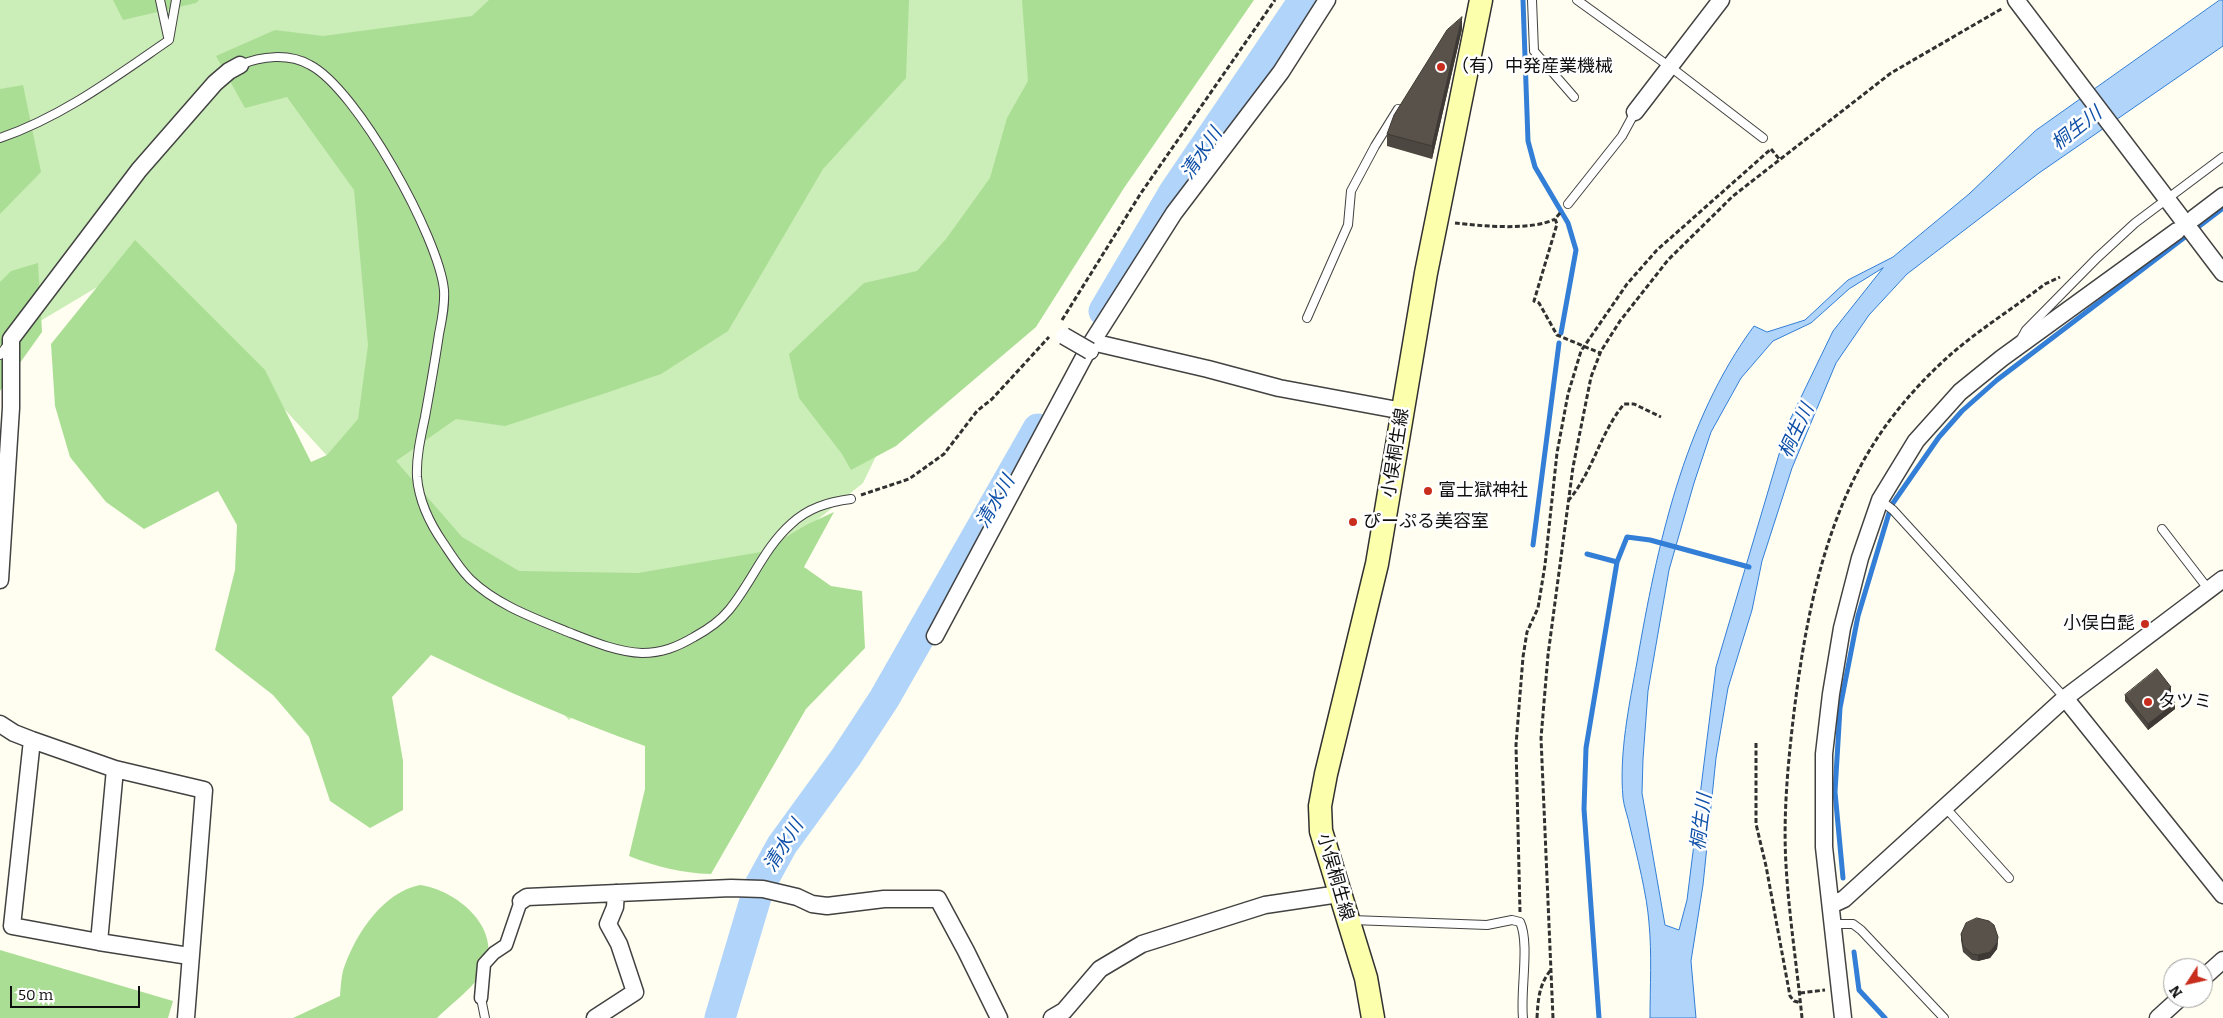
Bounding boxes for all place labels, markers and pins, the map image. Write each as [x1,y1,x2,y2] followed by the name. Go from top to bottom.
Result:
[1451,56,1613,78] place label: （有）中発産業機械
[1435,61,1447,73] marker: （有）中発産業機械
[1438,480,1528,502] place label: 富士獄神社
[1422,485,1434,497] marker: 富士獄神社
[1363,511,1489,533] place label: ぴーぷる美容室
[1347,516,1359,528] marker: ぴーぷる美容室
[2063,613,2135,635] place label: 小俣白髭
[2139,618,2151,630] marker: 小俣白髭
[2158,691,2212,713] place label: タツミ
[2142,696,2154,708] marker: タツミ

